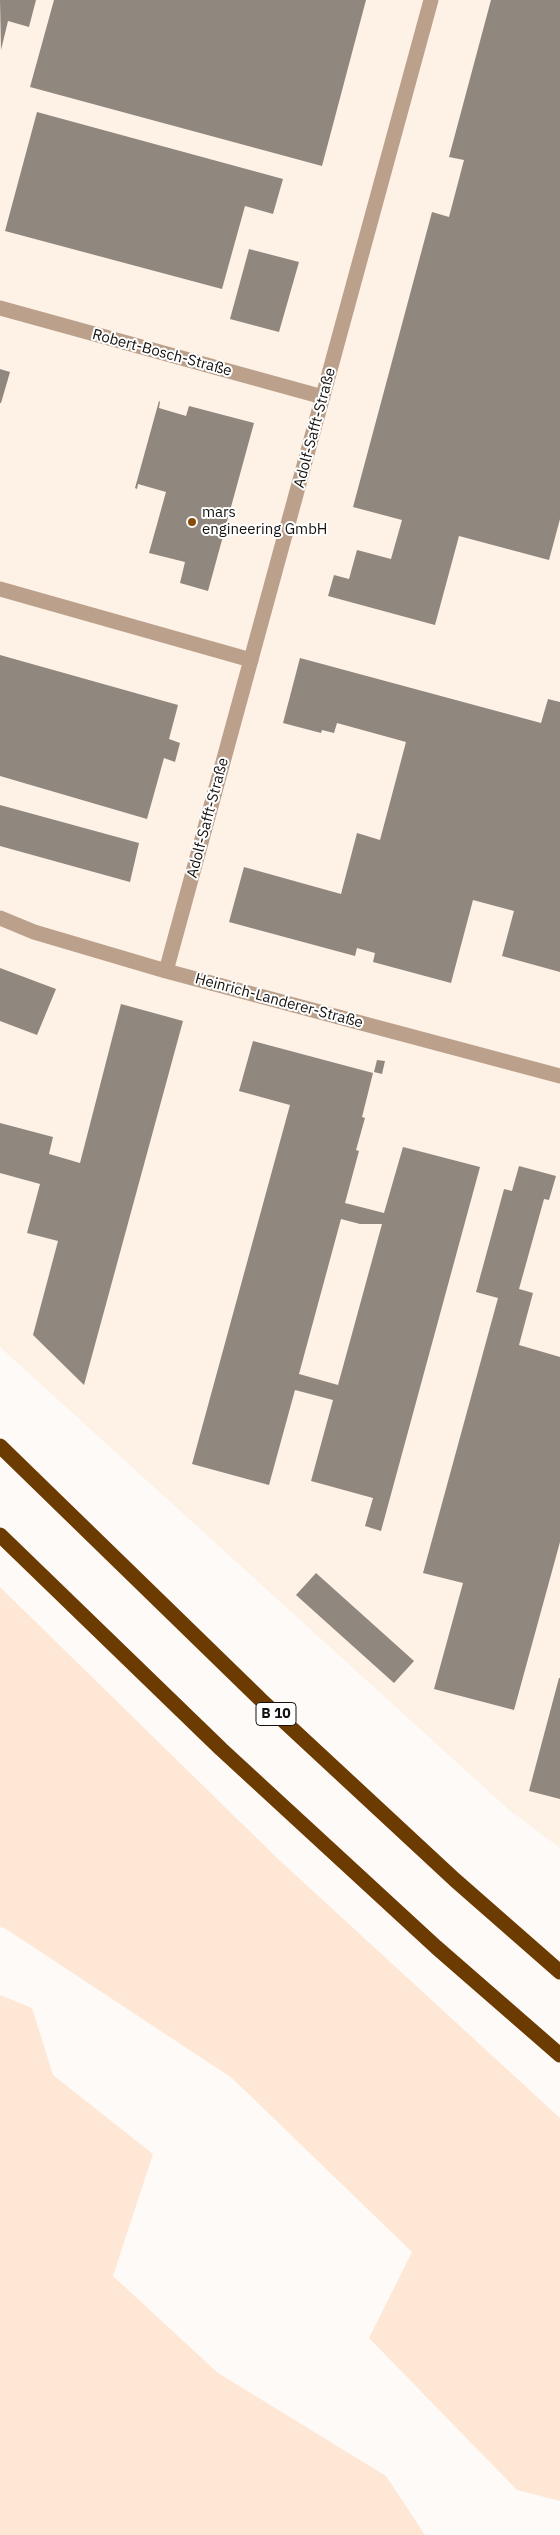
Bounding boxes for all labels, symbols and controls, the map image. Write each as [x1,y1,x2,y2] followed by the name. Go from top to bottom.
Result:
[90,326,234,380] street label: Robert-Bosch-Straße
[290,366,340,490] street label: Adolf-Safft-Straße
[202,504,327,539] place label: mars engineering GmbH
[186,516,198,528] marker: mars engineering GmbH
[183,756,233,880] street label: Adolf-Safft-Straße
[193,970,365,1032] street label: Heinrich-Landerer-Straße
[256,1702,296,1726] road number: B 10

